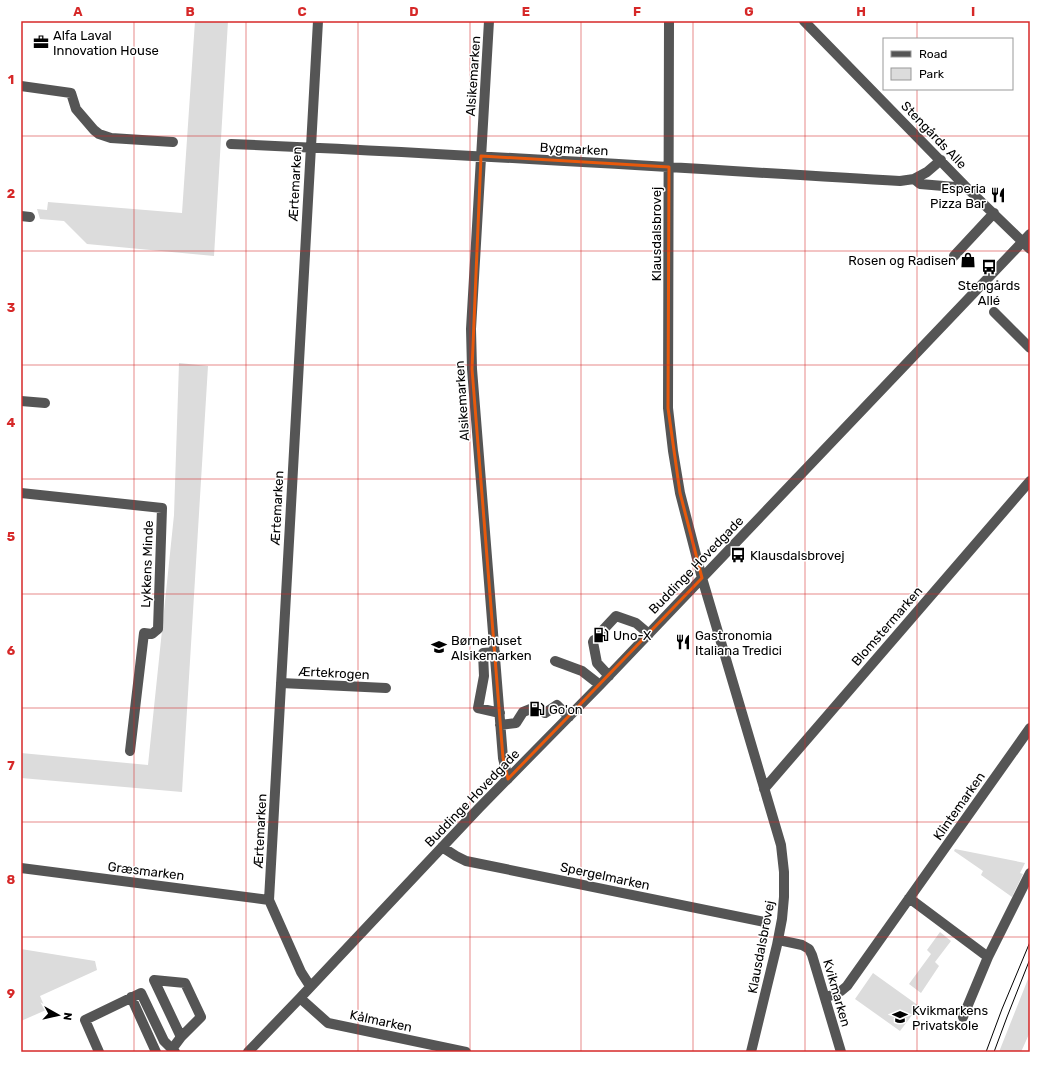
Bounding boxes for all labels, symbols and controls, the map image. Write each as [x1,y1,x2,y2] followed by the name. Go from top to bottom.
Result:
[73,4,83,19] text: A
[185,4,195,19] text: B
[297,4,307,19] text: C
[409,4,419,19] text: D
[522,4,530,19] text: E
[633,4,641,19] text: F
[744,4,754,19] text: G
[856,4,866,19] text: H
[971,4,975,19] text: I
[53,28,159,58] place label: Alfa Laval Innovation House
[32,33,50,51] office icon: Alfa Laval Innovation House
[463,35,483,117] street label: Alsikemarken
[883,38,1013,90] legend
[919,47,947,61] text: Road
[919,67,945,81] text: Park
[8,72,14,87] text: 1
[897,98,970,172] street label: Stengårds Alle
[539,140,609,159] street label: Bygmarken
[286,146,304,222] street label: Ærtemarken
[930,181,986,211] place label: Esperia Pizza Bar
[7,186,15,201] text: 2
[989,186,1007,204] restaurant icon: Esperia Pizza Bar
[649,187,664,281] street label: Klausdalsbrovej
[959,251,977,269] shop icon: Rosen og Radisen
[848,253,956,269] place label: Rosen og Radisen
[980,258,998,276] bus stop icon: Stengårds Allé
[958,278,1021,308] place label: Stengårds Allé
[7,300,16,315] text: 3
[452,360,472,442] street label: Alsikemarken
[7,415,16,430] text: 4
[268,470,286,546] street label: Ærtemarken
[646,513,747,618] street label: Buddinge Hovedgade
[138,520,156,608] street label: Lykkens Minde
[7,529,15,544] text: 5
[729,546,747,564] bus stop icon: Klausdalsbrovej
[750,548,845,563] place label: Klausdalsbrovej
[849,583,925,669] street label: Blomstermarken
[592,626,610,644] fuel station icon: Uno-X
[613,628,651,643] place label: Uno-X
[695,628,782,658] place label: Gastronomia Italiana Tredici
[451,633,532,663] place label: Børnehuset Alsikemarken
[674,633,692,651] restaurant icon: Gastronomia Italiana Tredici
[430,638,448,656] school or university icon: Børnehuset Alsikemarken
[7,643,16,658] text: 6
[298,664,370,683] street label: Ærtekrogen
[528,700,546,718] fuel station icon: Go'on
[549,702,583,717] place label: Go'on
[422,746,523,851] street label: Buddinge Hovedgade
[7,758,15,773] text: 7
[930,769,988,843] street label: Klintemarken
[251,793,269,869] street label: Ærtemarken
[107,859,185,883] street label: Græsmarken
[559,859,651,894] street label: Spergelmarken
[7,872,16,887] text: 8
[745,899,777,995] street label: Klausdalsbrovej
[820,958,854,1028] street label: Kvikmarken
[7,986,15,1001] text: 9
[38,995,78,1035] north arrow
[912,1003,988,1033] place label: Kvikmarkens Privatskole
[348,1007,414,1035] street label: Kålmarken
[891,1008,909,1026] school or university icon: Kvikmarkens Privatskole
[60,1011,74,1021] text: N

